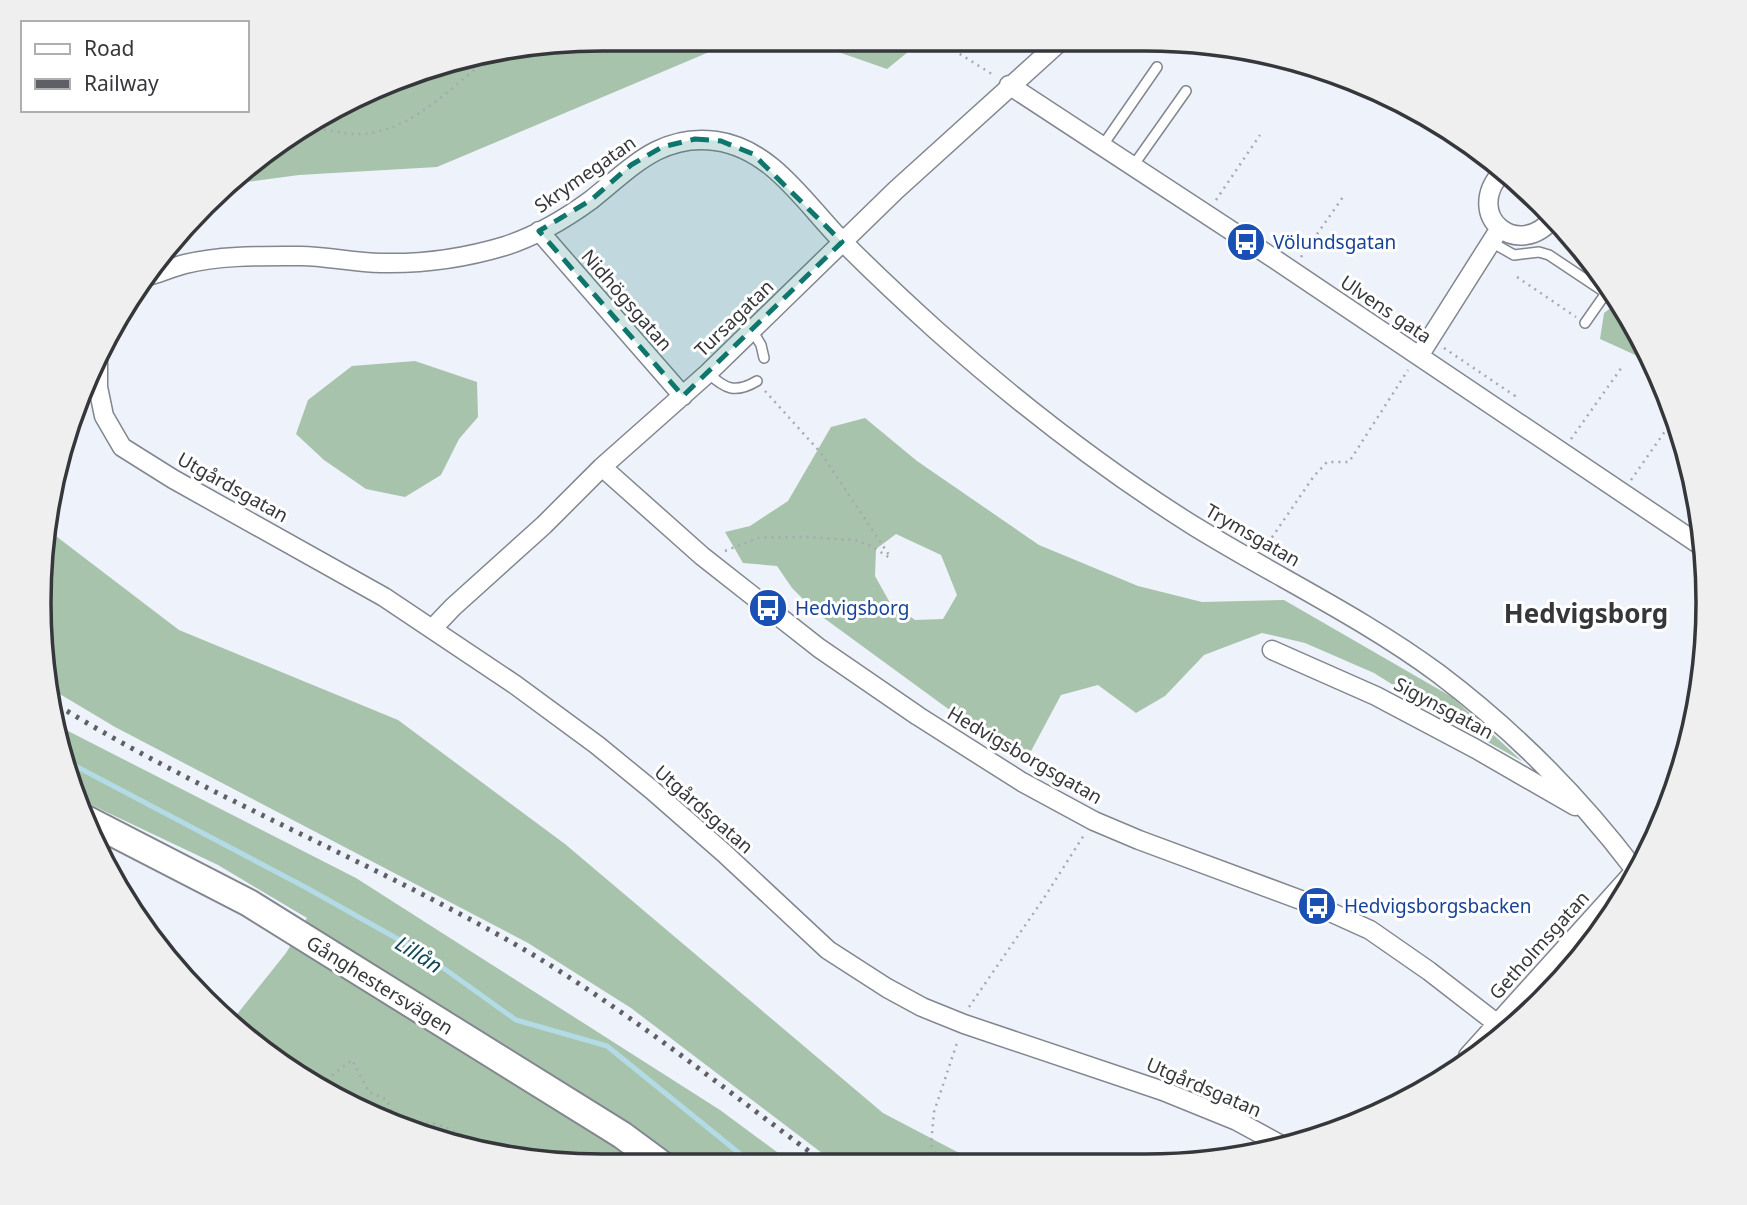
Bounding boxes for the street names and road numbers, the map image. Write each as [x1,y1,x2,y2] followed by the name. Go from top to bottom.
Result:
[529,129,641,219] street label: Skrymegatan
[576,244,678,356] street label: Nidhögsgatan
[1335,269,1437,349] street label: Ulvens gata
[689,274,779,362] street label: Tursagatan
[173,446,293,528] street label: Utgårdsgatan
[1201,497,1305,573] street label: Trymsgatan
[1390,671,1498,745] street label: Sigynsgatan
[943,700,1107,810] street label: Hedvigsborgsgatan
[649,759,759,859] street label: Utgårdsgatan
[1483,885,1595,1005] street label: Getholmsgatan
[302,929,458,1041] street label: Gånghestersvägen
[1142,1051,1266,1123] street label: Utgårdsgatan

